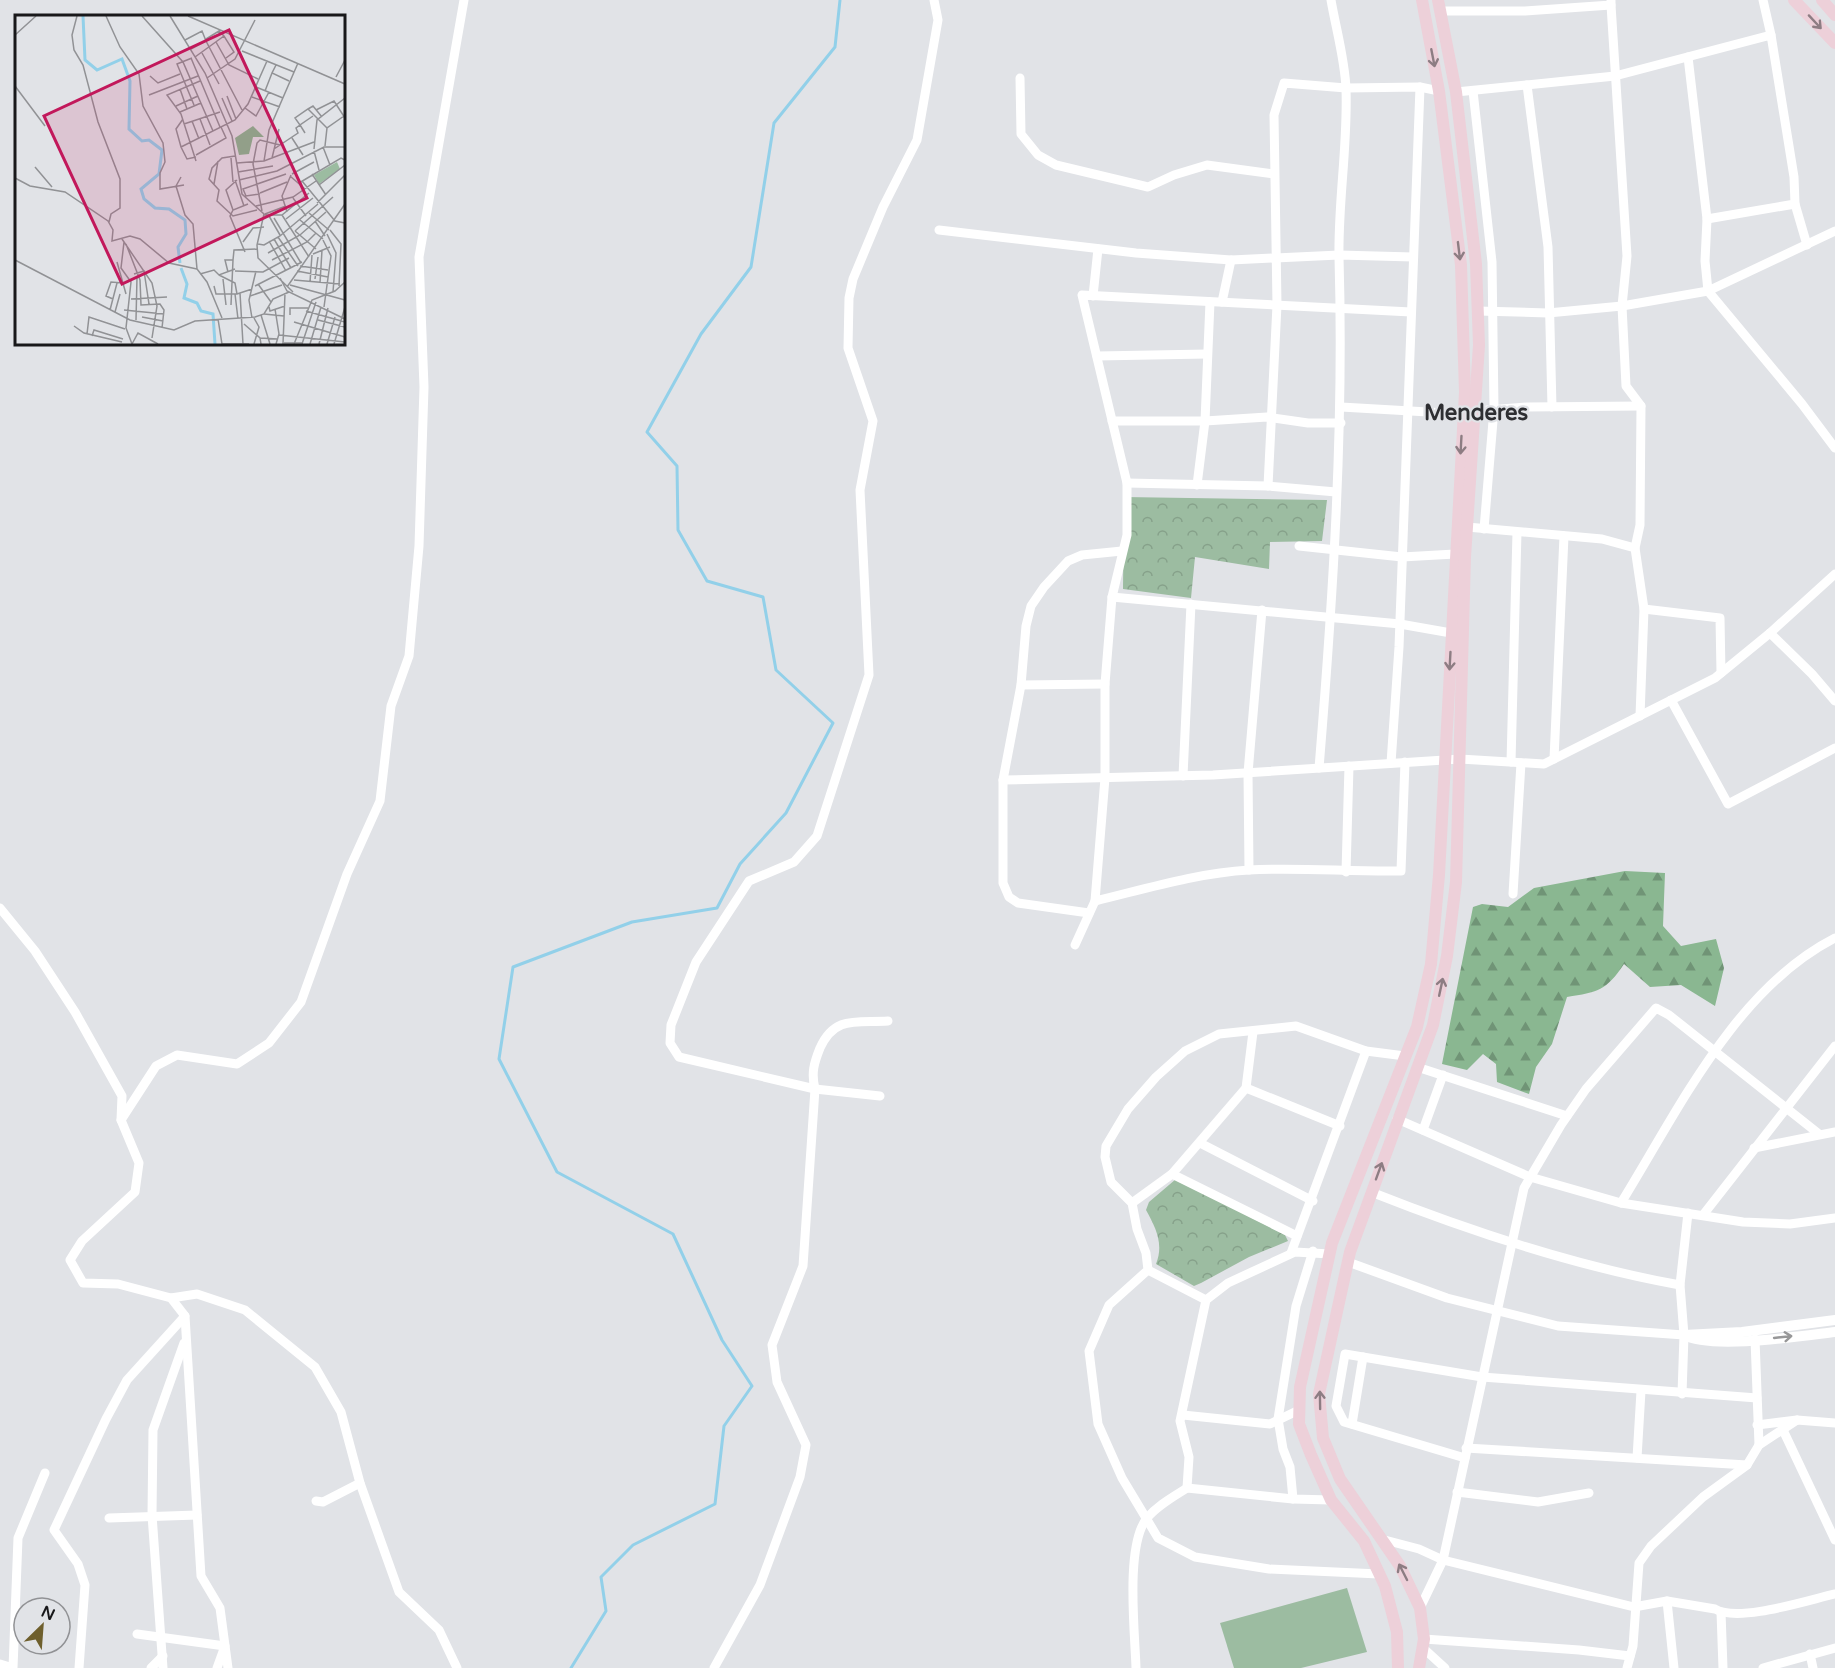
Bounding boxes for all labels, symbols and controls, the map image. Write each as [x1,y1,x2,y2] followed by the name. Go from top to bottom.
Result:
[1808,14,1822,29] one-way arrow
[15,15,345,345] inset map
[1428,47,1439,67] one-way arrow
[1454,240,1465,260] one-way arrow
[1424,400,1529,426] district label: Menderes
[1456,435,1467,455] one-way arrow
[1444,651,1455,671] one-way arrow
[1436,977,1447,997] one-way arrow
[1374,1162,1385,1181] one-way arrow
[1772,1331,1792,1342] one-way arrow
[1315,1391,1326,1410] one-way arrow
[1396,1563,1408,1581] one-way arrow
[12,1596,72,1656] north arrow
[38,1602,58,1625] text: N

